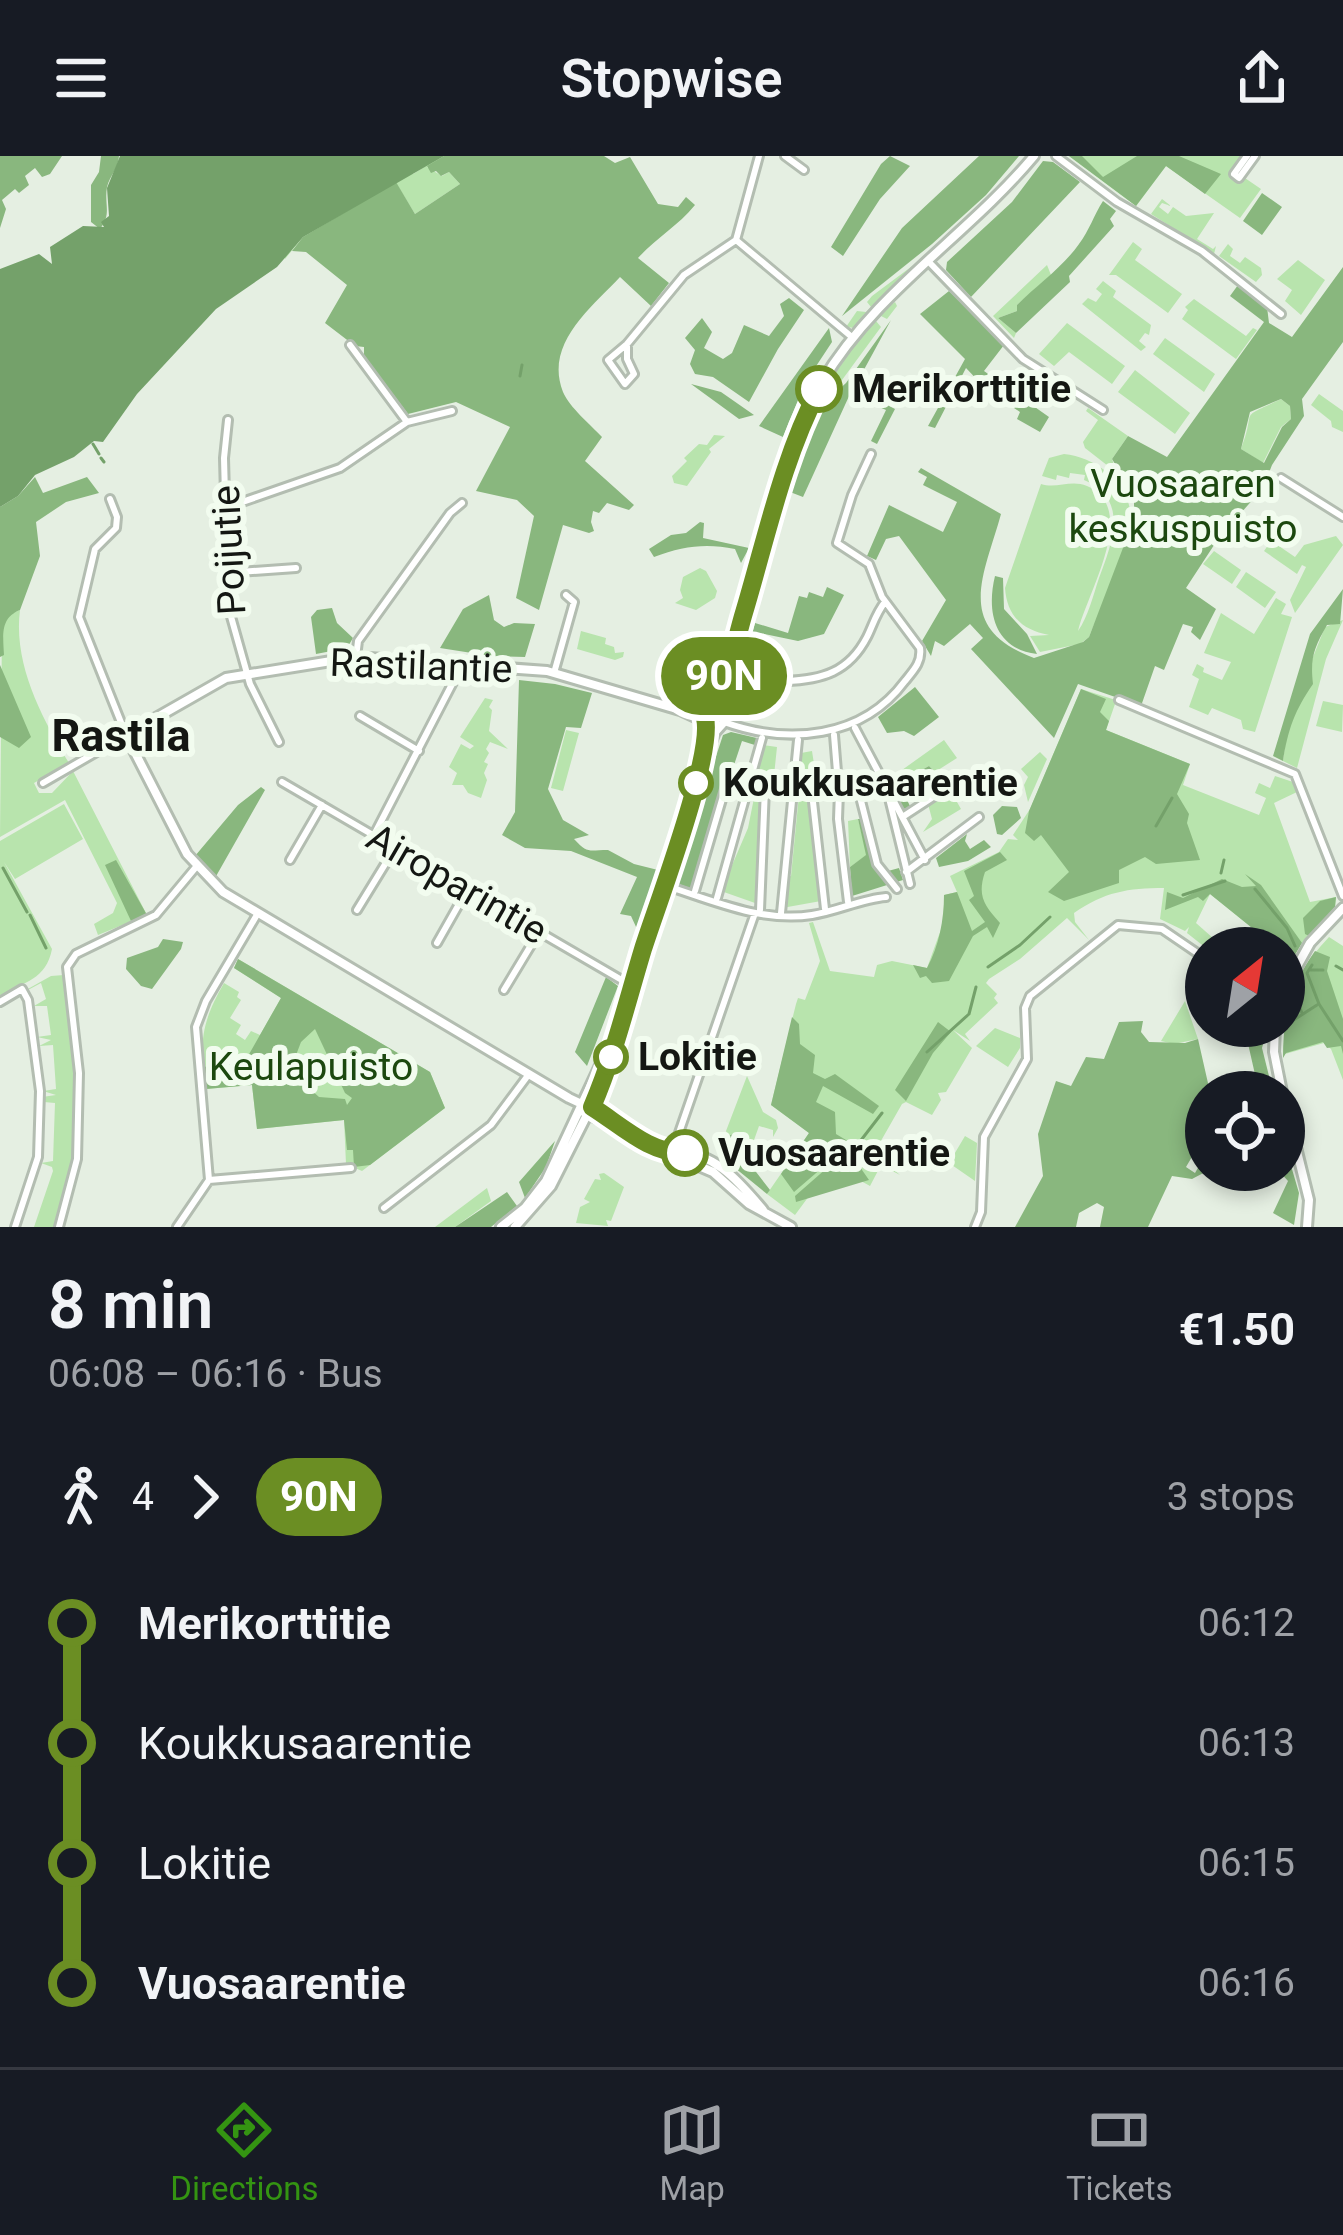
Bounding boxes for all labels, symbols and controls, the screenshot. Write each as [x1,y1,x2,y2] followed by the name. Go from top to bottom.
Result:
[48,45,114,111] icon: menu
[1229,45,1295,111] icon: share
[560,47,783,110] text: Stopwise
[852,366,1071,412] place label: Merikorttitie
[797,367,841,411] marker: Merikorttitie
[1068,461,1298,552] park label: Vuosaaren keskuspuisto
[203,484,255,616] street label: Poijutie
[655,637,793,715] line badge: 90N
[329,640,513,692] street label: Rastilantie
[685,651,763,700] text: 90N
[51,709,191,762] district label: Rastila
[723,760,1018,806] place label: Koukkusaarentie
[680,767,712,799] marker: Koukkusaarentie
[359,814,555,954] street label: Airoparintie
[1185,927,1305,1047] north arrow
[1185,927,1305,1191] map controls
[638,1034,757,1080] place label: Lokitie
[595,1041,627,1073] marker: Lokitie
[209,1044,413,1090] park label: Keulapuisto
[1185,1071,1305,1191] button: locate
[718,1130,950,1176] place label: Vuosaarentie
[663,1131,707,1175] marker: Vuosaarentie
[48,1267,213,1344] text: 8 min
[1179,1303,1295,1356] text: €1.50
[48,1351,383,1397] text: 06:08 – 06:16 · Bus
[48,1464,114,1530] icon: walk
[172,1464,238,1530] icon: forward
[280,1472,358,1521] text: 90N
[132,1474,154,1520] text: 4
[1167,1474,1295,1520] text: 3 stops
[138,1597,391,1650] text: Merikorttitie
[1198,1600,1295,1646] text: 06:12
[138,1717,472,1770] text: Koukkusaarentie
[1198,1720,1295,1766] text: 06:13
[138,1837,271,1890] text: Lokitie
[1198,1840,1295,1886] text: 06:15
[138,1957,406,2010] text: Vuosaarentie
[1198,1960,1295,2006] text: 06:16
[170,2097,319,2208] tab: Directions
[659,2097,725,2208] tab: Map
[1066,2097,1173,2208] tab: Tickets

